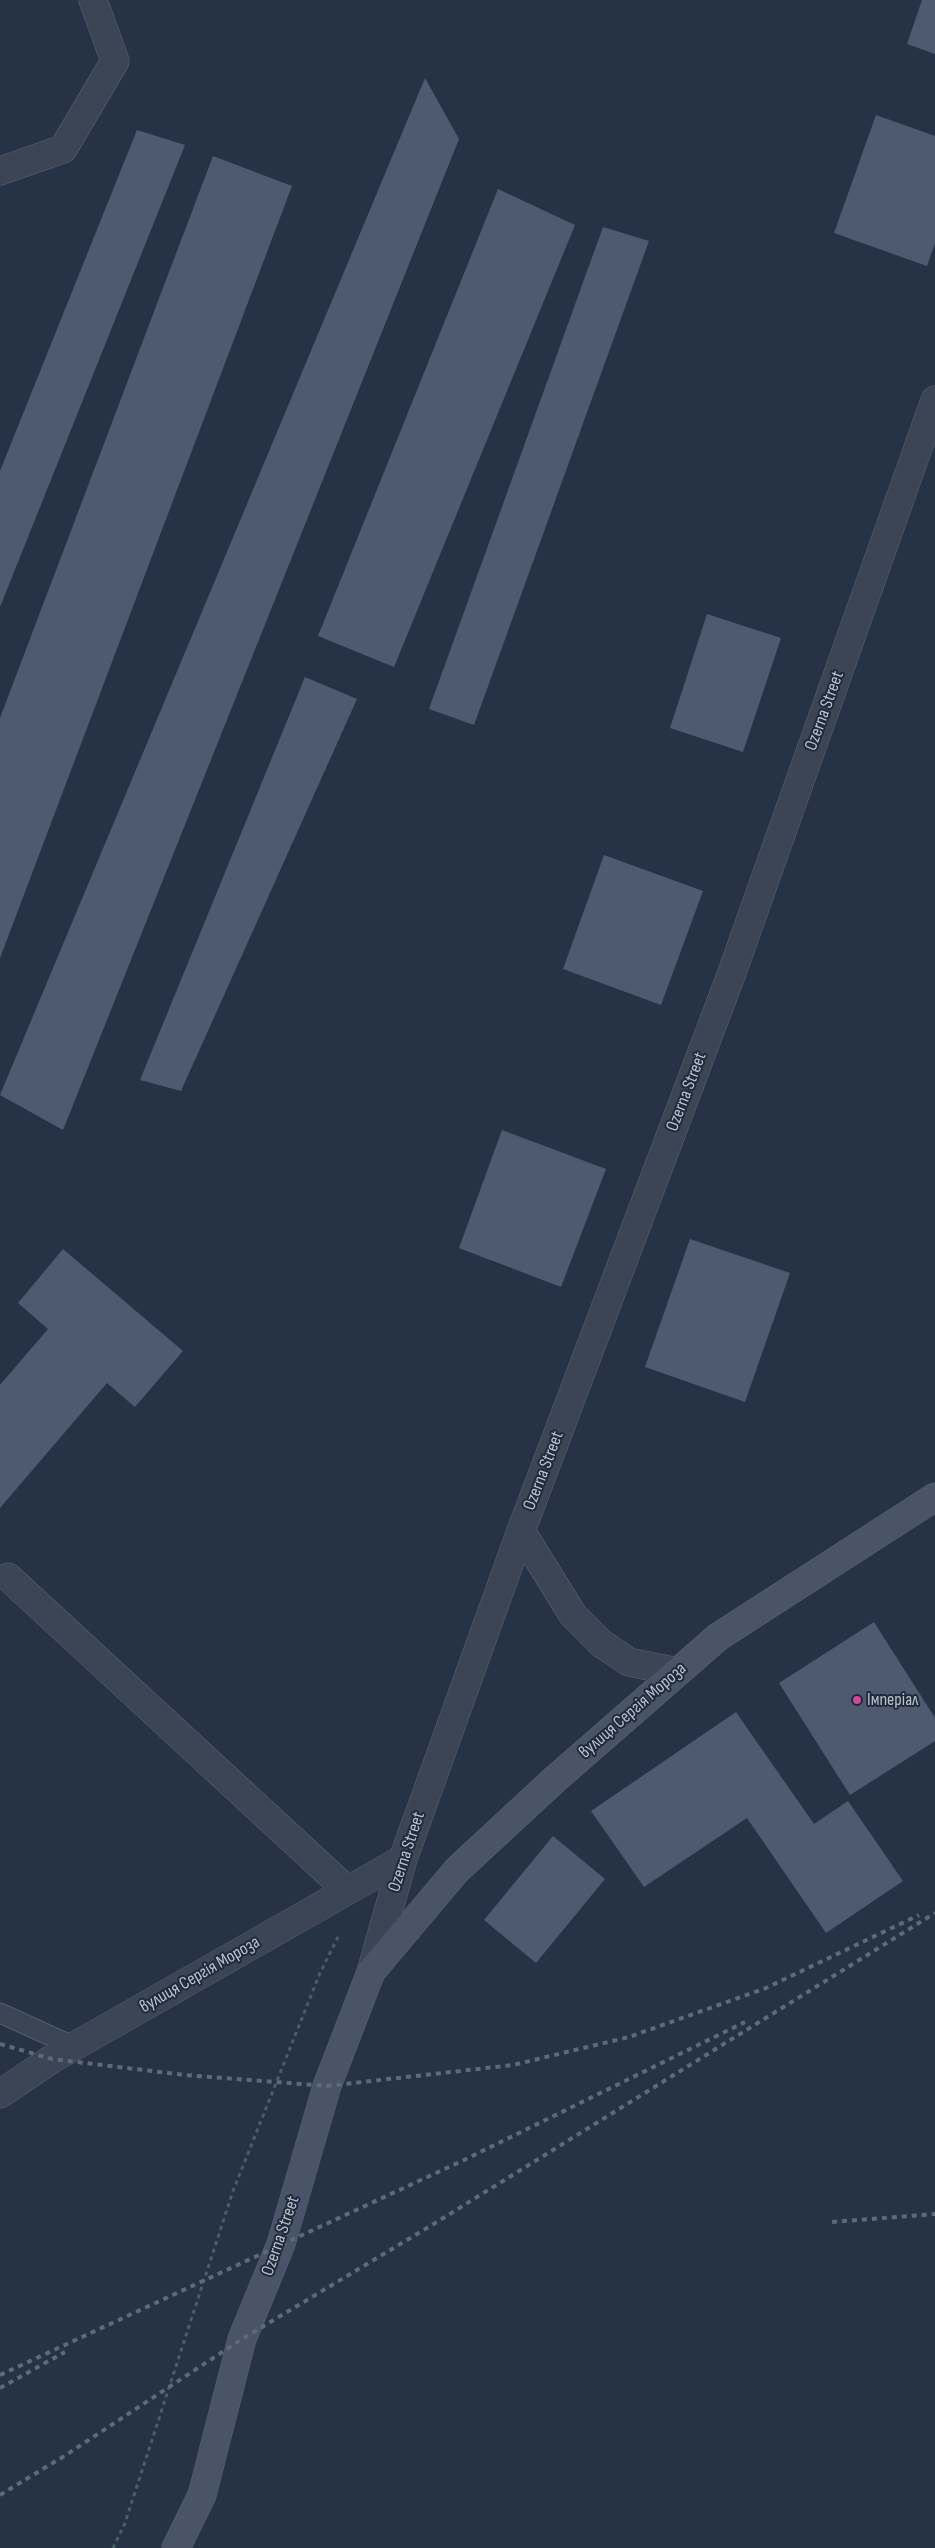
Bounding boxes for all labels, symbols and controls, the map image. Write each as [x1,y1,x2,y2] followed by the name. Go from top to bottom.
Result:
[801,668,849,754] street label: Ozerna Street
[662,1049,712,1135] street label: Ozerna Street
[519,1428,569,1514] street label: Ozerna Street
[575,1659,691,1763] street label: вулиця Сергія Мороза
[867,1689,918,1711] place label: Імперіал
[851,1694,863,1706] marker: Імперіал
[384,1809,430,1895] street label: Ozerna Street
[136,1932,264,2018] street label: вулиця Сергія Мороза
[257,2193,305,2279] street label: Ozerna Street

